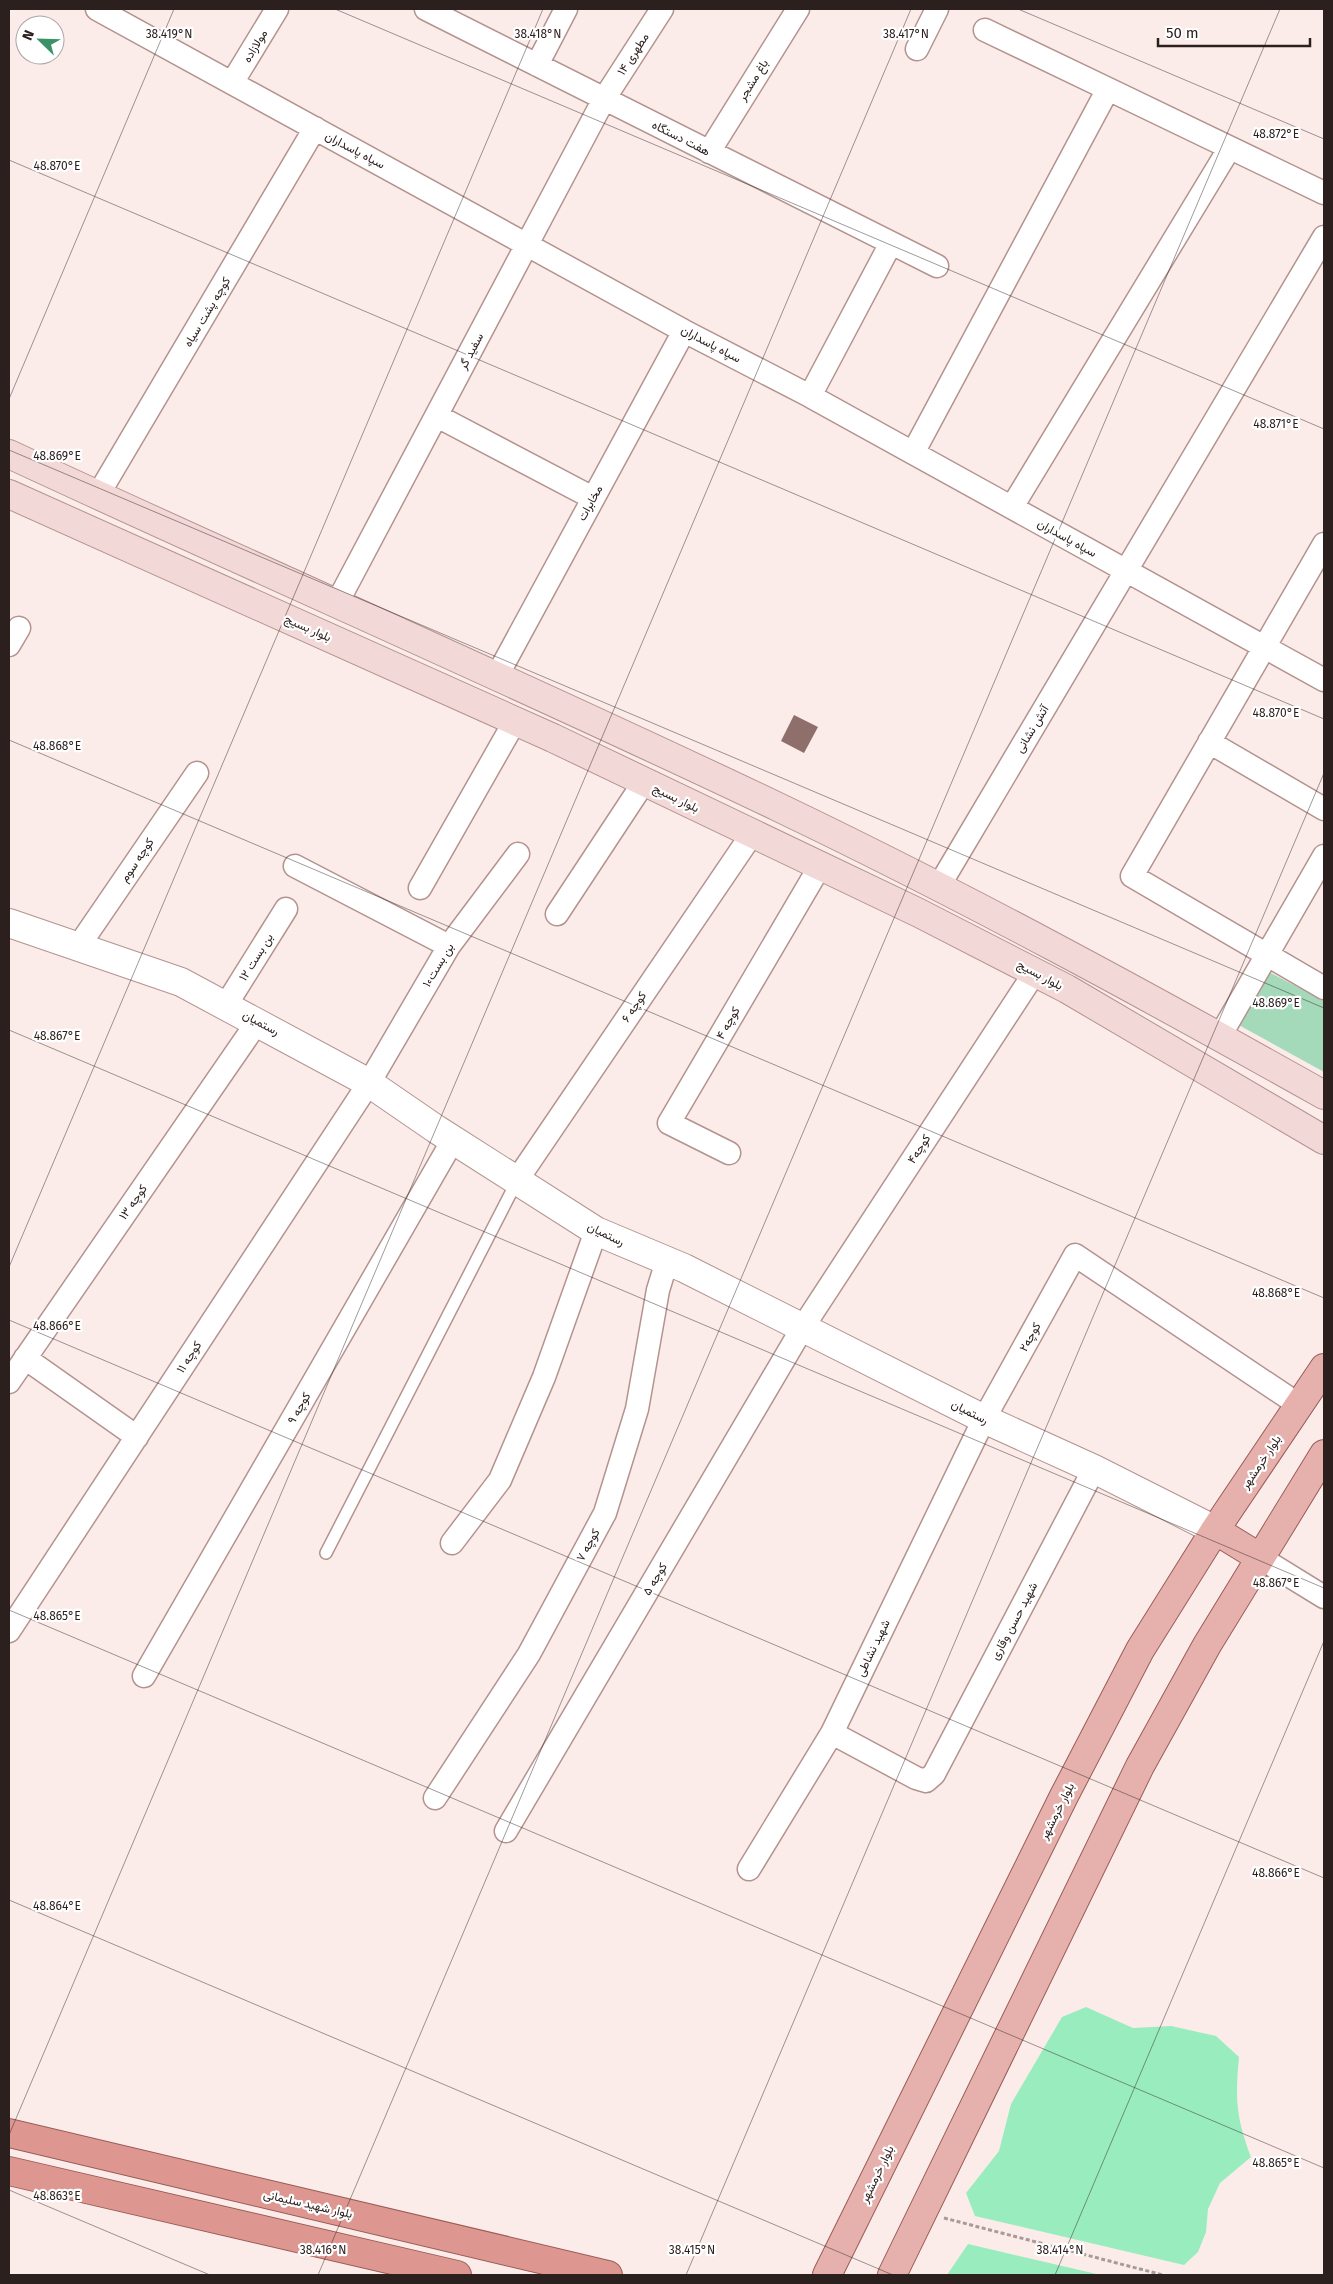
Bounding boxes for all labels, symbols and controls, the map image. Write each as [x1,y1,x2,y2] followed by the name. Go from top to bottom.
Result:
[15,15,65,65] north arrow
[1158,15,1310,47] scale bar
[1166,24,1199,42] text: 50 m
[146,27,192,41] text: 38.419°N
[240,27,271,66] street label: مولازاده
[514,27,562,41] text: 38.418°N
[883,27,929,41] text: 38.417°N
[19,28,38,43] text: N
[614,30,653,78] street label: مطهری ۱۴
[734,57,773,105] street label: باغ مشجر
[650,117,712,159] street label: هفت دستگاه
[1253,127,1299,141] text: 48.872°E
[322,128,387,172] street label: سپاه پاسداران
[34,159,80,173] text: 48.870°E
[181,275,234,350] street label: کوچه پشت سیاه
[678,322,743,366] street label: سپاه پاسداران
[455,330,487,373] street label: سفید گر
[1253,417,1299,431] text: 48.871°E
[33,449,81,463] text: 48.869°E
[575,483,606,524] street label: مخابرات
[1035,516,1099,561] street label: سپاه پاسداران
[282,611,334,646] street label: بلوار بسیج
[1012,702,1053,756] street label: آتش نشانی
[1253,706,1299,720] text: 48.870°E
[33,739,81,753] text: 48.868°E
[650,781,701,817] street label: بلوار بسیج
[117,835,158,885] street label: کوچه سوم
[236,931,277,984] street label: بن بست ۱۲
[419,941,457,990] street label: بن بست۱۰
[1014,957,1065,995] street label: بلوار بسیج
[619,989,650,1026] street label: کوچه ۶
[1252,996,1300,1010] text: 48.869°E
[713,1004,744,1042] street label: کوچه ۴
[240,1008,282,1039] street label: رستمیان
[34,1029,80,1043] text: 48.867°E
[904,1132,934,1167] street label: کوچه۴
[116,1182,151,1223] street label: کوچه ۱۳
[585,1219,627,1250] street label: رستمیان
[1252,1286,1300,1300] text: 48.868°E
[33,1319,81,1333] text: 48.866°E
[1016,1320,1045,1355] street label: کوچه۲
[174,1338,205,1376] street label: کوچه ۱۱
[284,1390,314,1427] street label: کوچه ۹
[949,1397,991,1428] street label: رستمیان
[1237,1433,1285,1493] street label: بلوار خرمشهر
[573,1526,604,1564] street label: کوچه ۷
[640,1560,671,1598] street label: کوچه ۵
[1253,1576,1299,1590] text: 48.867°E
[988,1580,1041,1663] street label: شهید حسن وقاری
[33,1609,81,1623] text: 48.865°E
[853,1617,894,1679] street label: شهید نشاطی
[1036,1780,1078,1843] street label: بلوار خرمشهر
[1252,1866,1300,1880] text: 48.866°E
[33,1899,81,1913] text: 48.864°E
[857,2143,898,2206] street label: بلوار خرمشهر
[1252,2156,1300,2170] text: 48.865°E
[262,2187,354,2222] street label: بلوار شهید سلیمانی
[33,2189,81,2203] text: 48.863°E
[300,2243,346,2257] text: 38.416°N
[669,2243,715,2257] text: 38.415°N
[1037,2243,1083,2257] text: 38.414°N

